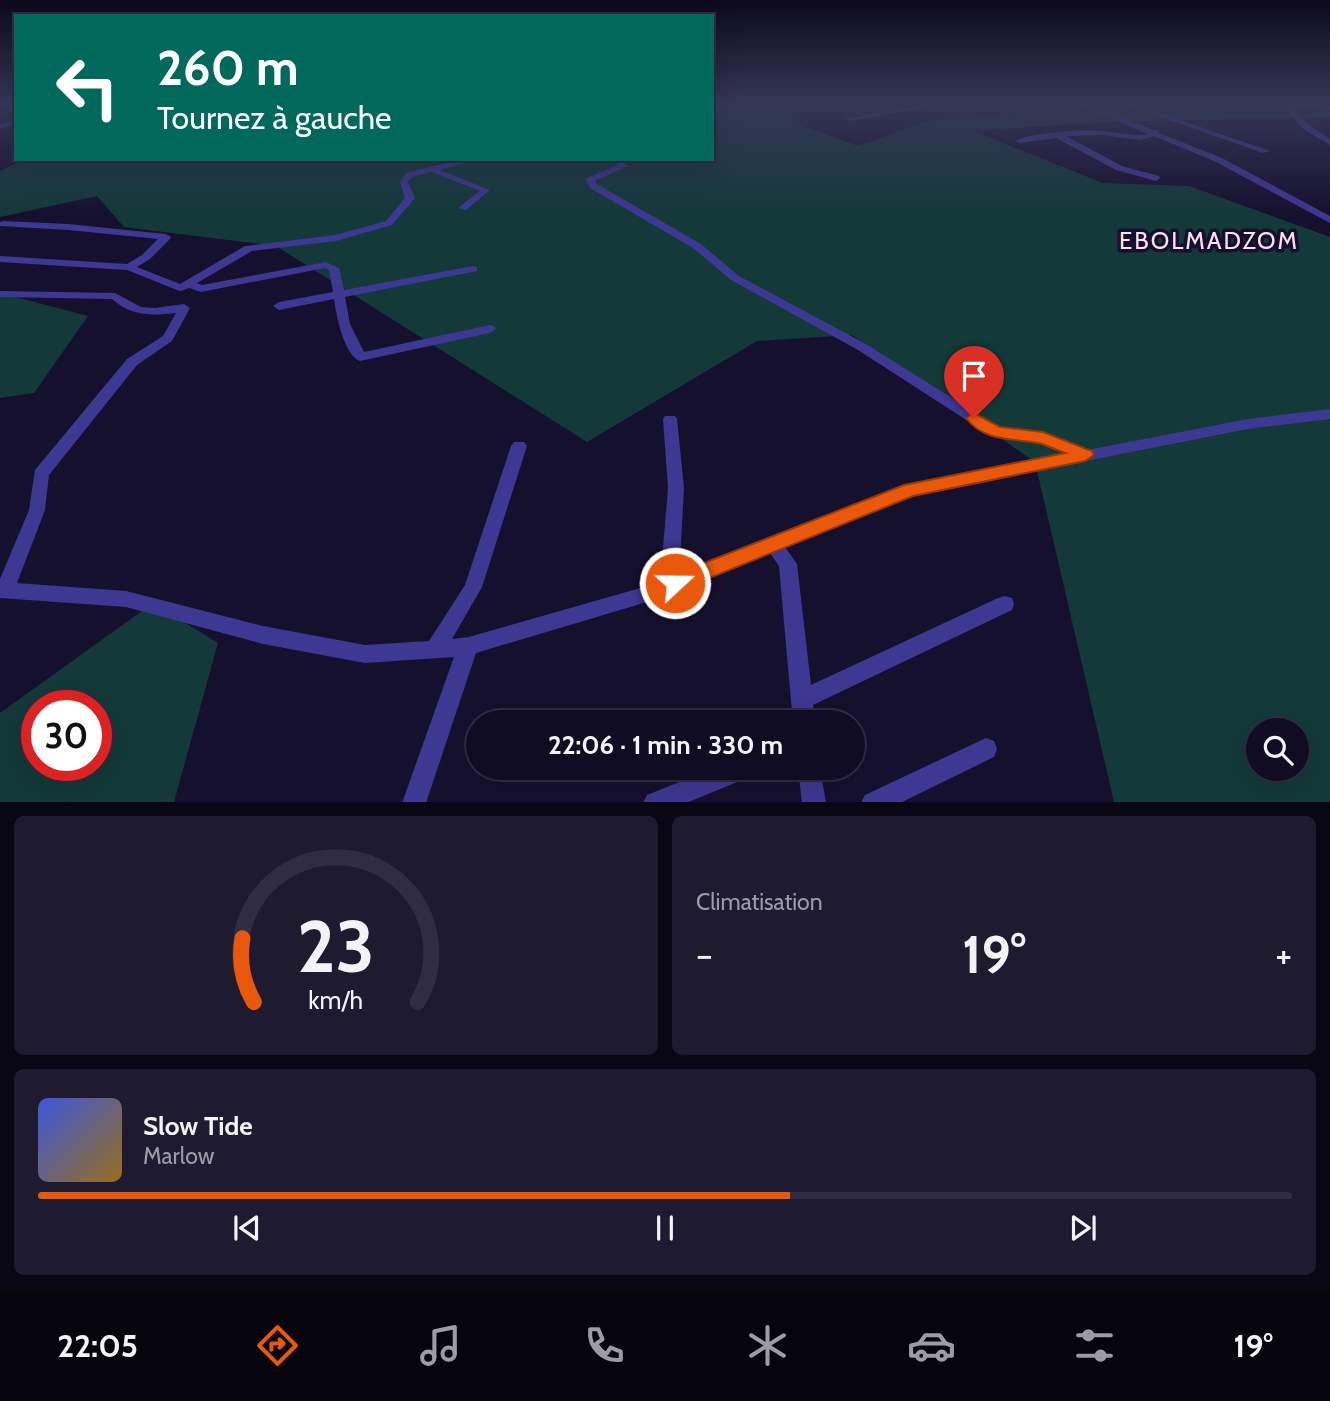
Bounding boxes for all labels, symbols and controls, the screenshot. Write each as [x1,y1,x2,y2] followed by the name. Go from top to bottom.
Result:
[157,38,299,97] text: 260 m
[42,42,133,133] icon: left
[157,98,391,137] text: Tournez à gauche
[1119,226,1299,255] district label: EBOLMADZOM
[944,346,1004,418] pin
[955,357,993,395] icon: arrive
[638,546,712,620] position arrow
[21,690,112,781] speed limit sign: 30
[1246,718,1309,781] map controls
[1246,718,1309,781] button: search
[548,729,783,761] text: 22:06 · 1 min · 330 m
[696,888,823,916] text: Climatisation
[297,902,375,990] text: 23
[962,923,1026,986] text: 19°
[696,931,713,978] text: −
[1275,931,1292,978] text: +
[309,984,363,1014] text: km/h
[143,1110,253,1142] text: Slow Tide
[143,1142,214,1170] text: Marlow
[228,1209,266,1247] icon: previous
[646,1209,684,1247] icon: pause
[1064,1209,1102,1247] icon: next
[253,1321,302,1370] icon: directions
[416,1321,465,1370] icon: music
[580,1321,629,1370] icon: phone
[743,1321,792,1370] icon: climate
[907,1321,956,1370] icon: car
[1070,1321,1119,1370] icon: filters
[57,1326,138,1365] text: 22:05
[1234,1326,1273,1365] text: 19°

